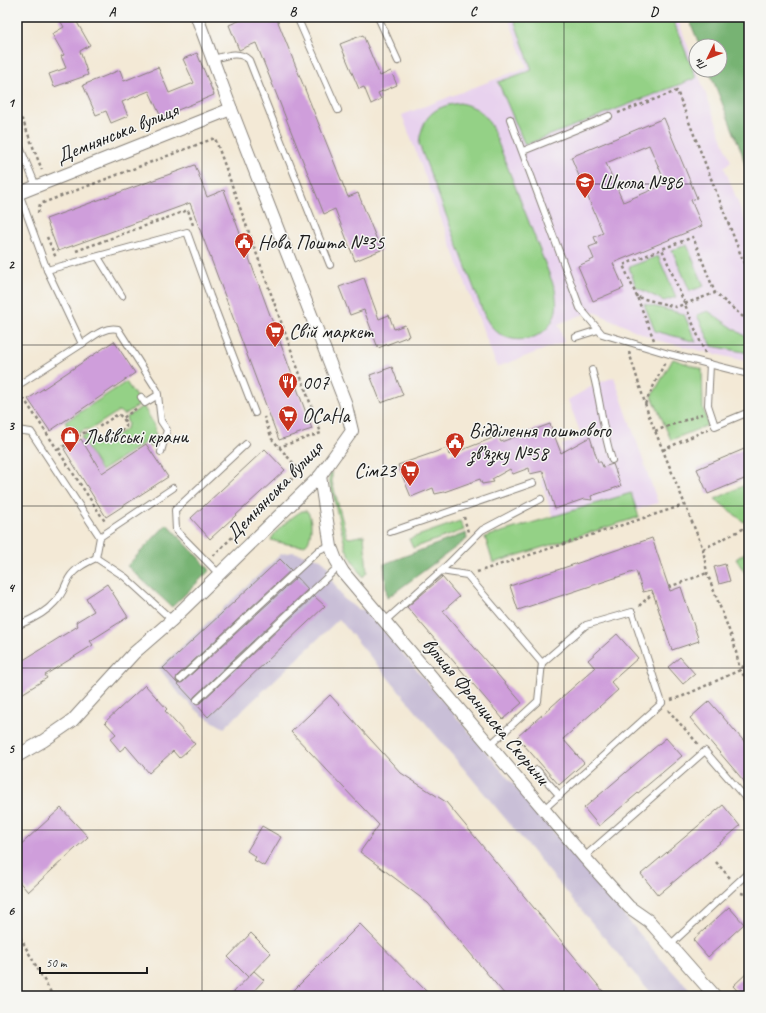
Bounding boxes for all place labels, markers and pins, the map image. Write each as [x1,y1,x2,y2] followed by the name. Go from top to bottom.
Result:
[599,170,683,195] place label: Школа №86
[574,171,596,199] school or university icon: Школа №86
[258,230,385,255] place label: Нова Пошта №35
[233,231,255,259] public building icon: Нова Пошта №35
[289,319,374,344] place label: Свій маркет
[264,320,286,348] supermarket icon: Свій маркет
[302,370,330,395] place label: 007
[277,371,299,399] restaurant icon: 007
[302,403,352,428] place label: ОСаНа
[277,404,299,432] supermarket icon: ОСаНа
[466,418,612,467] place label: Відділення поштового зв’язку №58
[84,424,189,449] place label: Львівські крани
[59,425,81,453] shop icon: Львівські крани
[444,431,466,459] public building icon: Відділення поштового зв’язку №58
[354,458,398,483] place label: Сім23
[399,459,421,487] supermarket icon: Сім23

